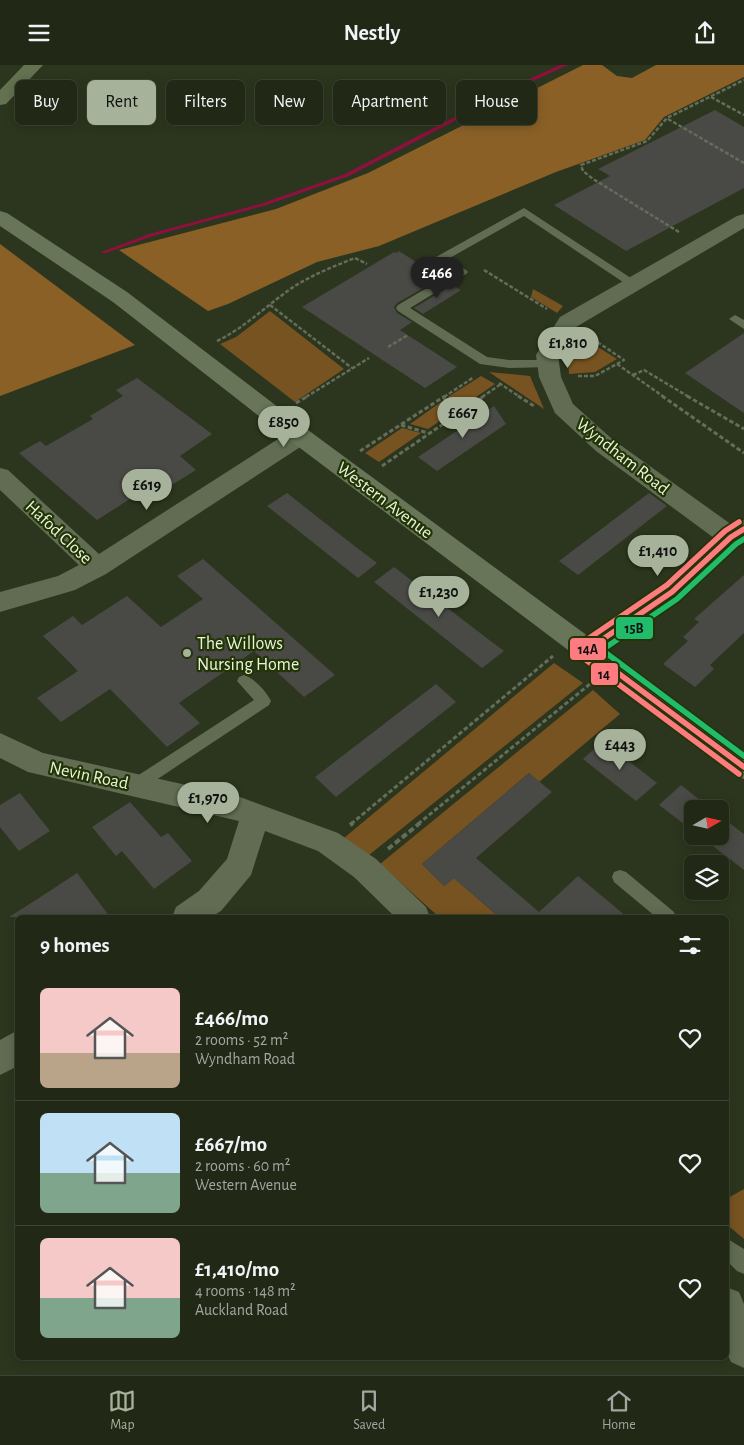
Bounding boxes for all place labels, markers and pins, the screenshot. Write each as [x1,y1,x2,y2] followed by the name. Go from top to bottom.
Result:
[407,257,467,299] pin: £466
[527,327,609,369] pin: £1,810
[433,397,493,439] pin: £667
[254,405,314,448] pin: £850
[117,469,177,511] pin: £619
[617,535,699,577] pin: £1,410
[398,575,480,618] pin: £1,230
[197,635,299,674] place label: The Willows Nursing Home
[181,647,193,659] marker: The Willows Nursing Home
[590,729,650,771] pin: £443
[167,781,249,824] pin: £1,970

